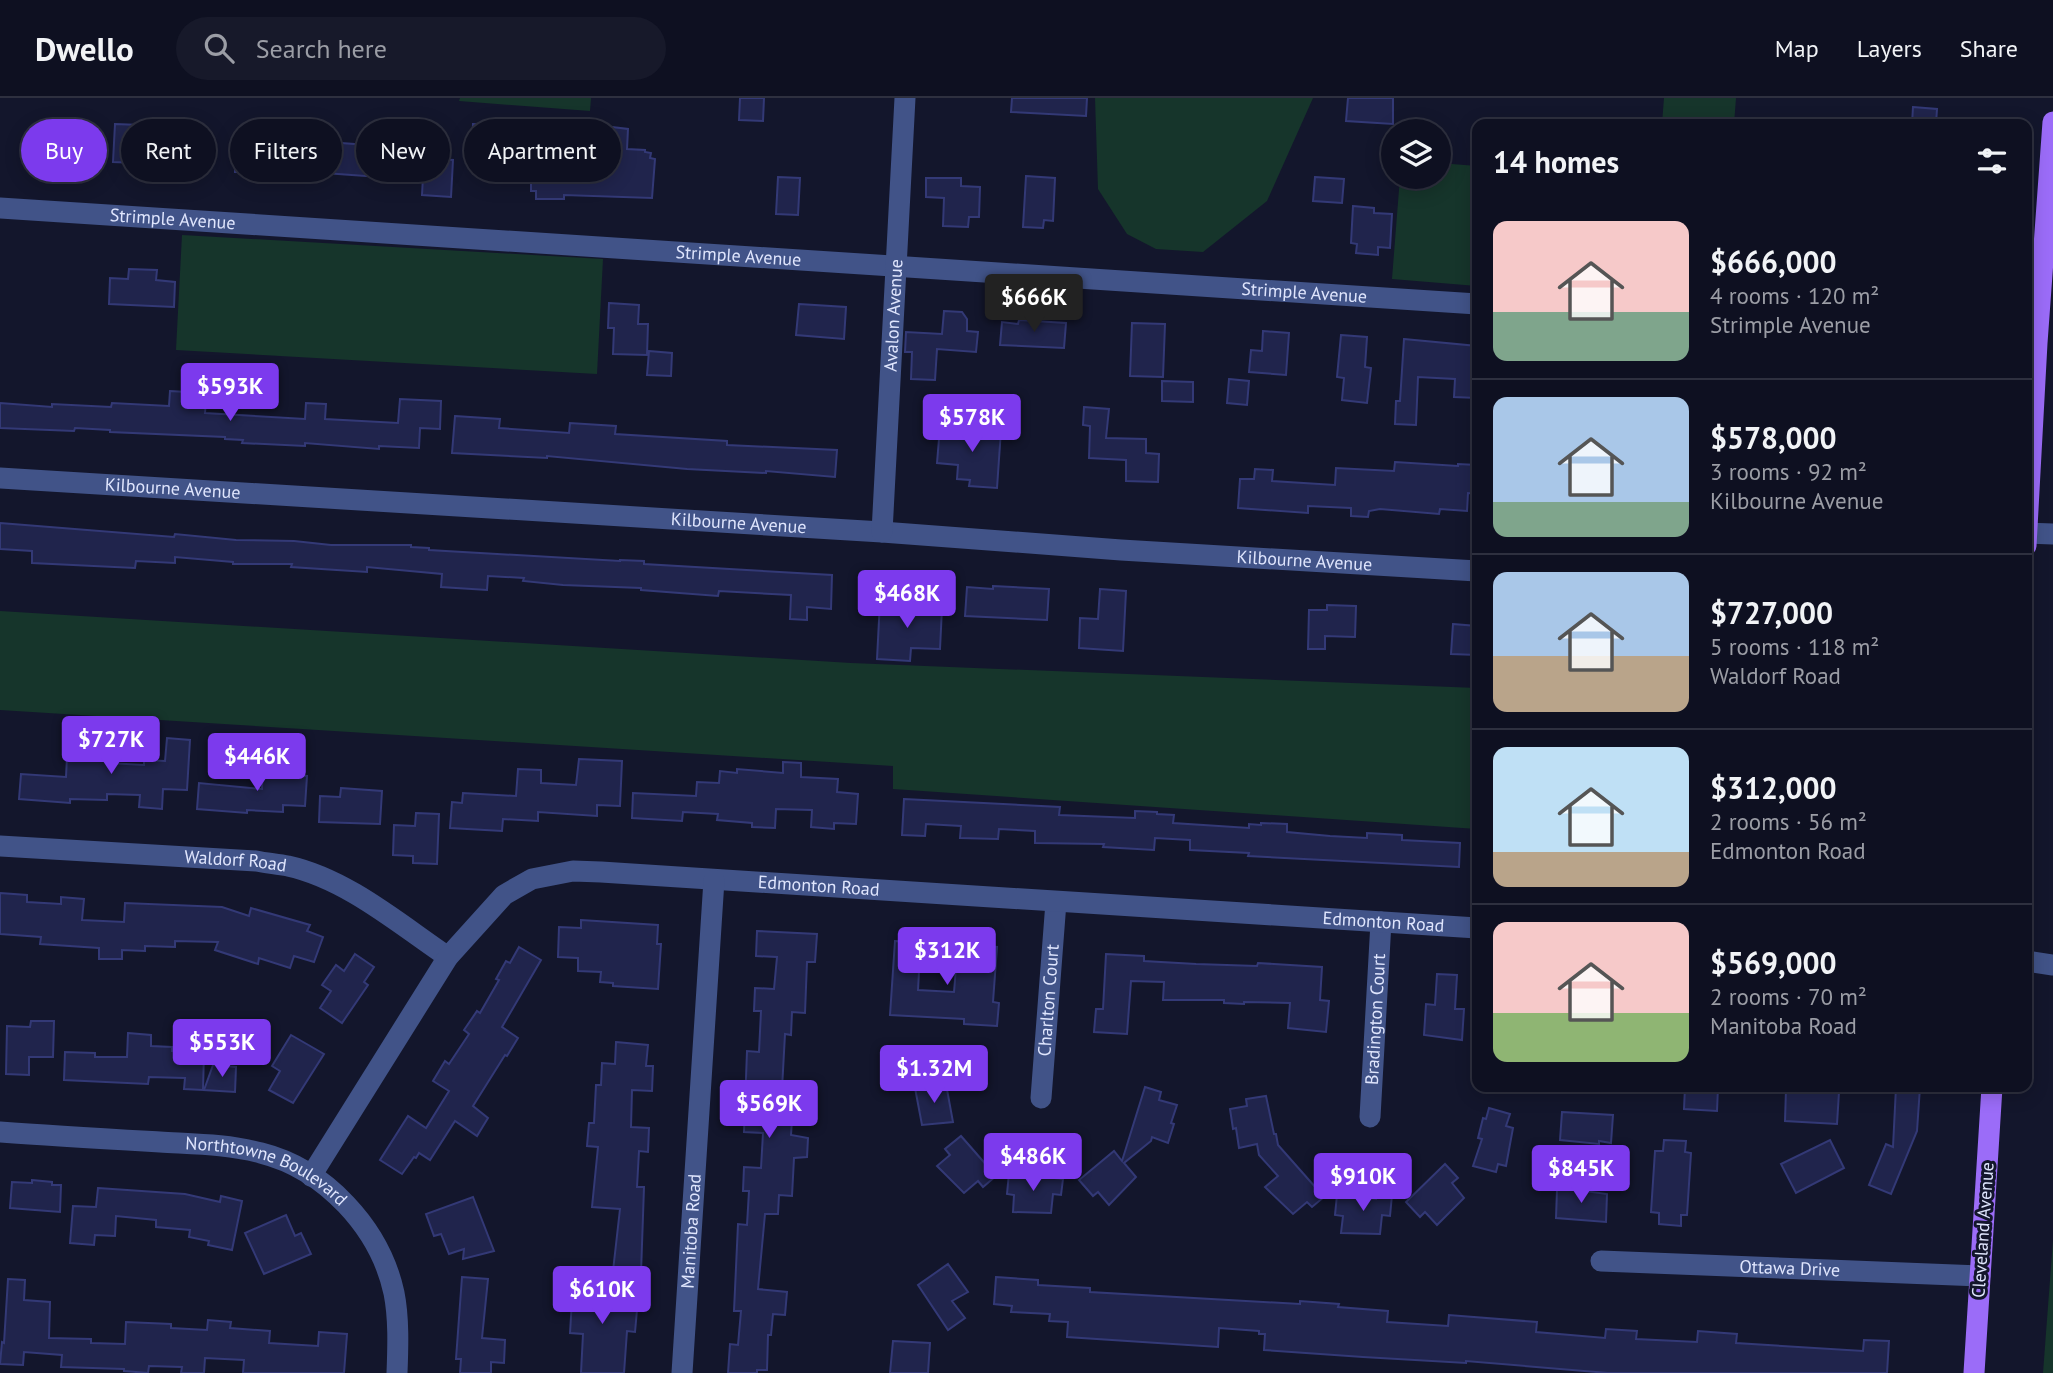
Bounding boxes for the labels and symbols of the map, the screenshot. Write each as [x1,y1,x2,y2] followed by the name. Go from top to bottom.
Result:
[109,203,236,234] street label: Strimple Avenue
[675,240,802,271] street label: Strimple Avenue
[879,258,907,372] street label: Avalon Avenue
[985,274,1083,334] pin: $666K
[1241,277,1368,308] street label: Strimple Avenue
[181,364,279,423] pin: $593K
[923,394,1021,454] pin: $578K
[104,472,241,504] street label: Kilbourne Avenue
[670,507,807,538] street label: Kilbourne Avenue
[1236,545,1373,576] street label: Kilbourne Avenue
[858,570,956,630] pin: $468K
[62,716,160,776] pin: $727K
[208,734,306,793] pin: $446K
[184,845,288,877] street label: Waldorf Road
[757,870,880,901] street label: Edmonton Road
[1322,906,1445,937] street label: Edmonton Road
[898,928,996,987] pin: $312K
[1032,943,1064,1057] street label: Charlton Court
[1360,953,1390,1085] street label: Bradington Court
[173,1020,271,1079] pin: $553K
[877,1046,991,1105] pin: $1.32M
[720,1080,818,1140] pin: $569K
[185,1131,353,1210] street label: Northtowne Boulevard
[984,1134,1082,1193] pin: $486K
[1532,1146,1630,1205] pin: $845K
[1314,1154,1412,1213] pin: $910K
[1966,1161,1999,1299] street label: Cleveland Avenue
[675,1173,706,1289] street label: Manitoba Road
[1739,1254,1841,1281] street label: Ottawa Drive
[553,1266,651,1326] pin: $610K

